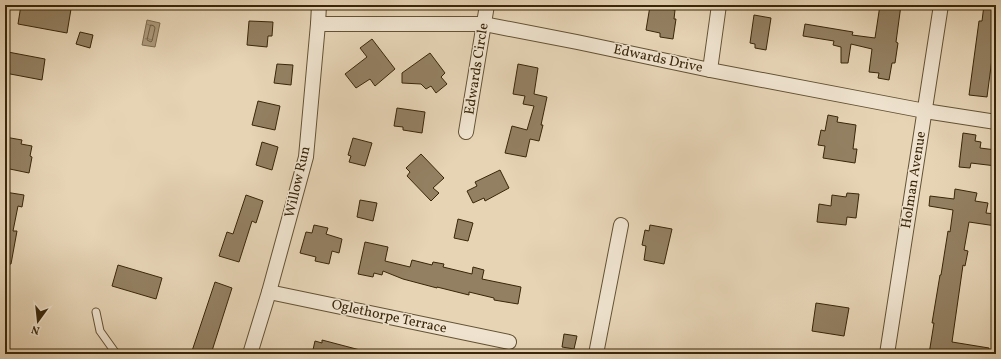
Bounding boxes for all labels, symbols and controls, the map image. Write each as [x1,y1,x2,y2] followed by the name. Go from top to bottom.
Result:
[460,21,494,116] street label: Edwards Circle
[612,40,705,78] street label: Edwards Drive
[897,130,931,230] street label: Holman Avenue
[281,145,315,219] street label: Willow Run
[330,296,449,339] street label: Oglethorpe Terrace
[18,301,58,341] north arrow
[30,321,42,337] text: N

